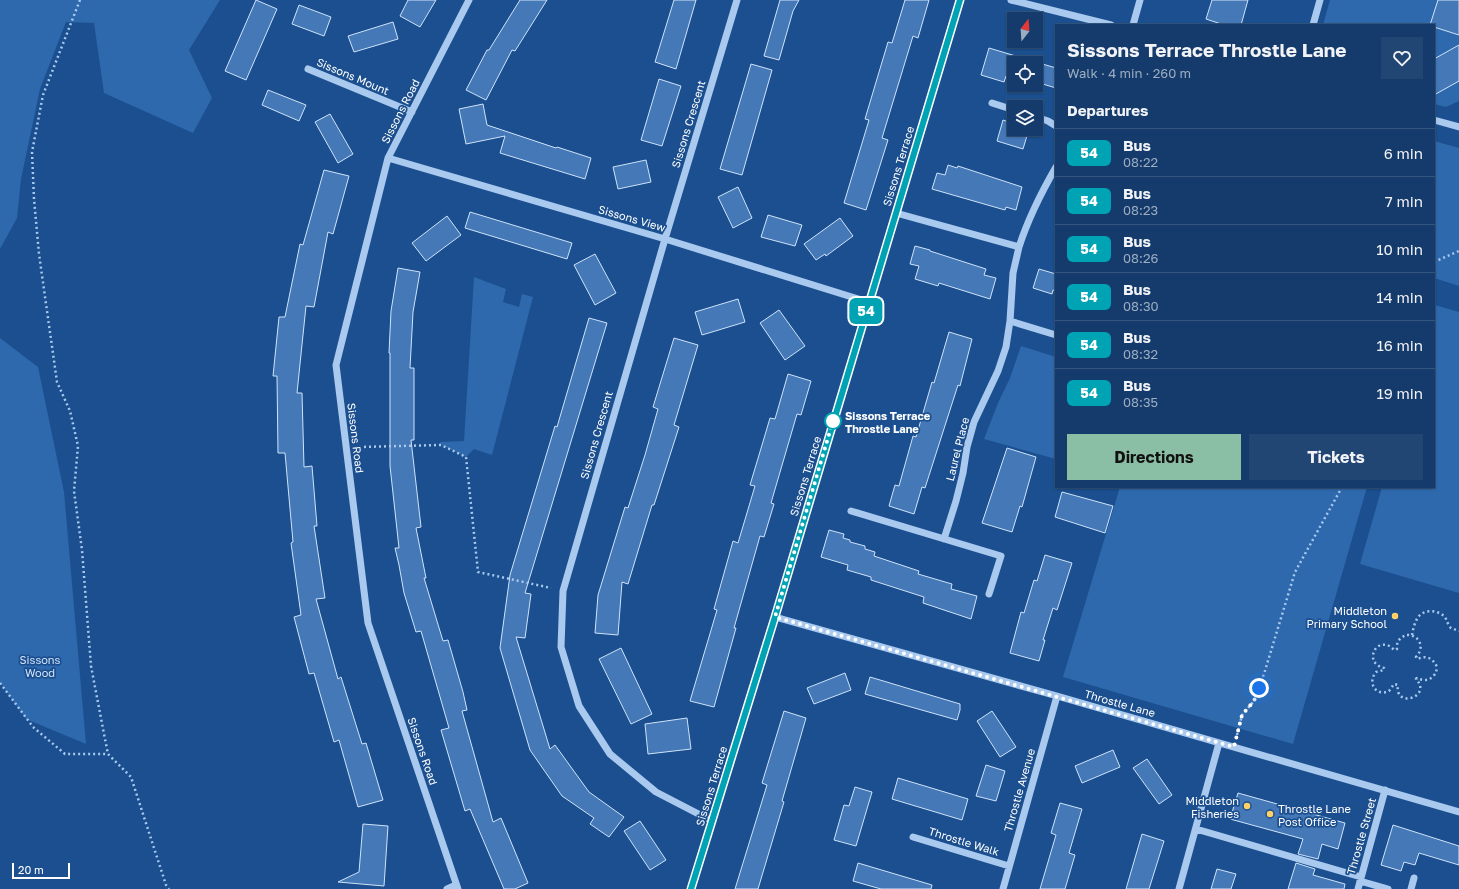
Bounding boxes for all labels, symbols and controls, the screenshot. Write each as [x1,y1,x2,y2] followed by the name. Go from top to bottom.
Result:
[1007,12,1043,48] north arrow
[1007,12,1043,136] map controls
[1381,37,1423,79] button: heart
[1067,38,1346,61] text: Sissons Terrace Throstle Lane
[315,55,391,97] street label: Sissons Mount
[1007,56,1043,92] button: locate
[1067,65,1191,81] text: Walk · 4 min · 260 m
[378,77,422,145] street label: Sissons Road
[668,79,708,169] street label: Sissons Crescent
[1007,100,1043,136] button: layers
[1067,101,1148,119] text: Departures
[880,124,916,208] street label: Sissons Terrace
[1123,136,1151,154] text: Bus
[1080,144,1098,161] text: 54
[1384,144,1423,162] text: 6 min
[1123,154,1158,170] text: 08:22
[1123,184,1151,202] text: Bus
[1080,192,1098,209] text: 54
[1385,192,1423,210] text: 7 min
[597,202,667,234] street label: Sissons View
[1123,202,1158,218] text: 08:23
[1123,232,1151,250] text: Bus
[1080,240,1098,257] text: 54
[1376,240,1423,258] text: 10 min
[1123,250,1158,266] text: 08:26
[1123,280,1151,298] text: Bus
[1080,288,1098,305] text: 54
[1376,288,1423,306] text: 14 min
[848,298,884,324] line badge: 54
[1123,298,1159,314] text: 08:30
[857,302,875,319] text: 54
[1123,328,1151,346] text: Bus
[1080,336,1098,353] text: 54
[1376,336,1423,354] text: 16 min
[1123,346,1158,362] text: 08:32
[1123,376,1151,394] text: Bus
[1080,384,1098,401] text: 54
[1376,384,1423,402] text: 19 min
[577,390,615,480] street label: Sissons Crescent
[1123,394,1158,410] text: 08:35
[345,402,367,474] street label: Sissons Road
[845,409,931,435] place label: Sissons Terrace Throstle Lane
[824,412,842,430] marker: Sissons Terrace Throstle Lane
[943,416,971,482] street label: Laurel Place
[787,434,823,518] street label: Sissons Terrace
[1067,434,1241,480] button: Directions
[1249,434,1423,480] button: Tickets
[1307,604,1387,630] place label: Middleton Primary School
[1390,611,1400,621] marker: Middleton Primary School
[20,653,61,679] park label: Sissons Wood
[1249,678,1269,698] your location
[1083,687,1157,719] street label: Throstle Lane
[405,716,441,786] street label: Sissons Road
[693,744,729,828] street label: Sissons Terrace
[1001,747,1037,833] street label: Throstle Avenue
[1186,794,1239,820] place label: Middleton Fisheries
[1344,796,1378,876] street label: Throstle Street
[1242,801,1252,811] marker: Middleton Fisheries
[1278,802,1351,828] place label: Throstle Lane Post Office
[1265,809,1275,819] marker: Throstle Lane Post Office
[927,824,1001,858] street label: Throstle Walk
[12,861,70,880] scale bar
[18,863,44,876] text: 20 m

